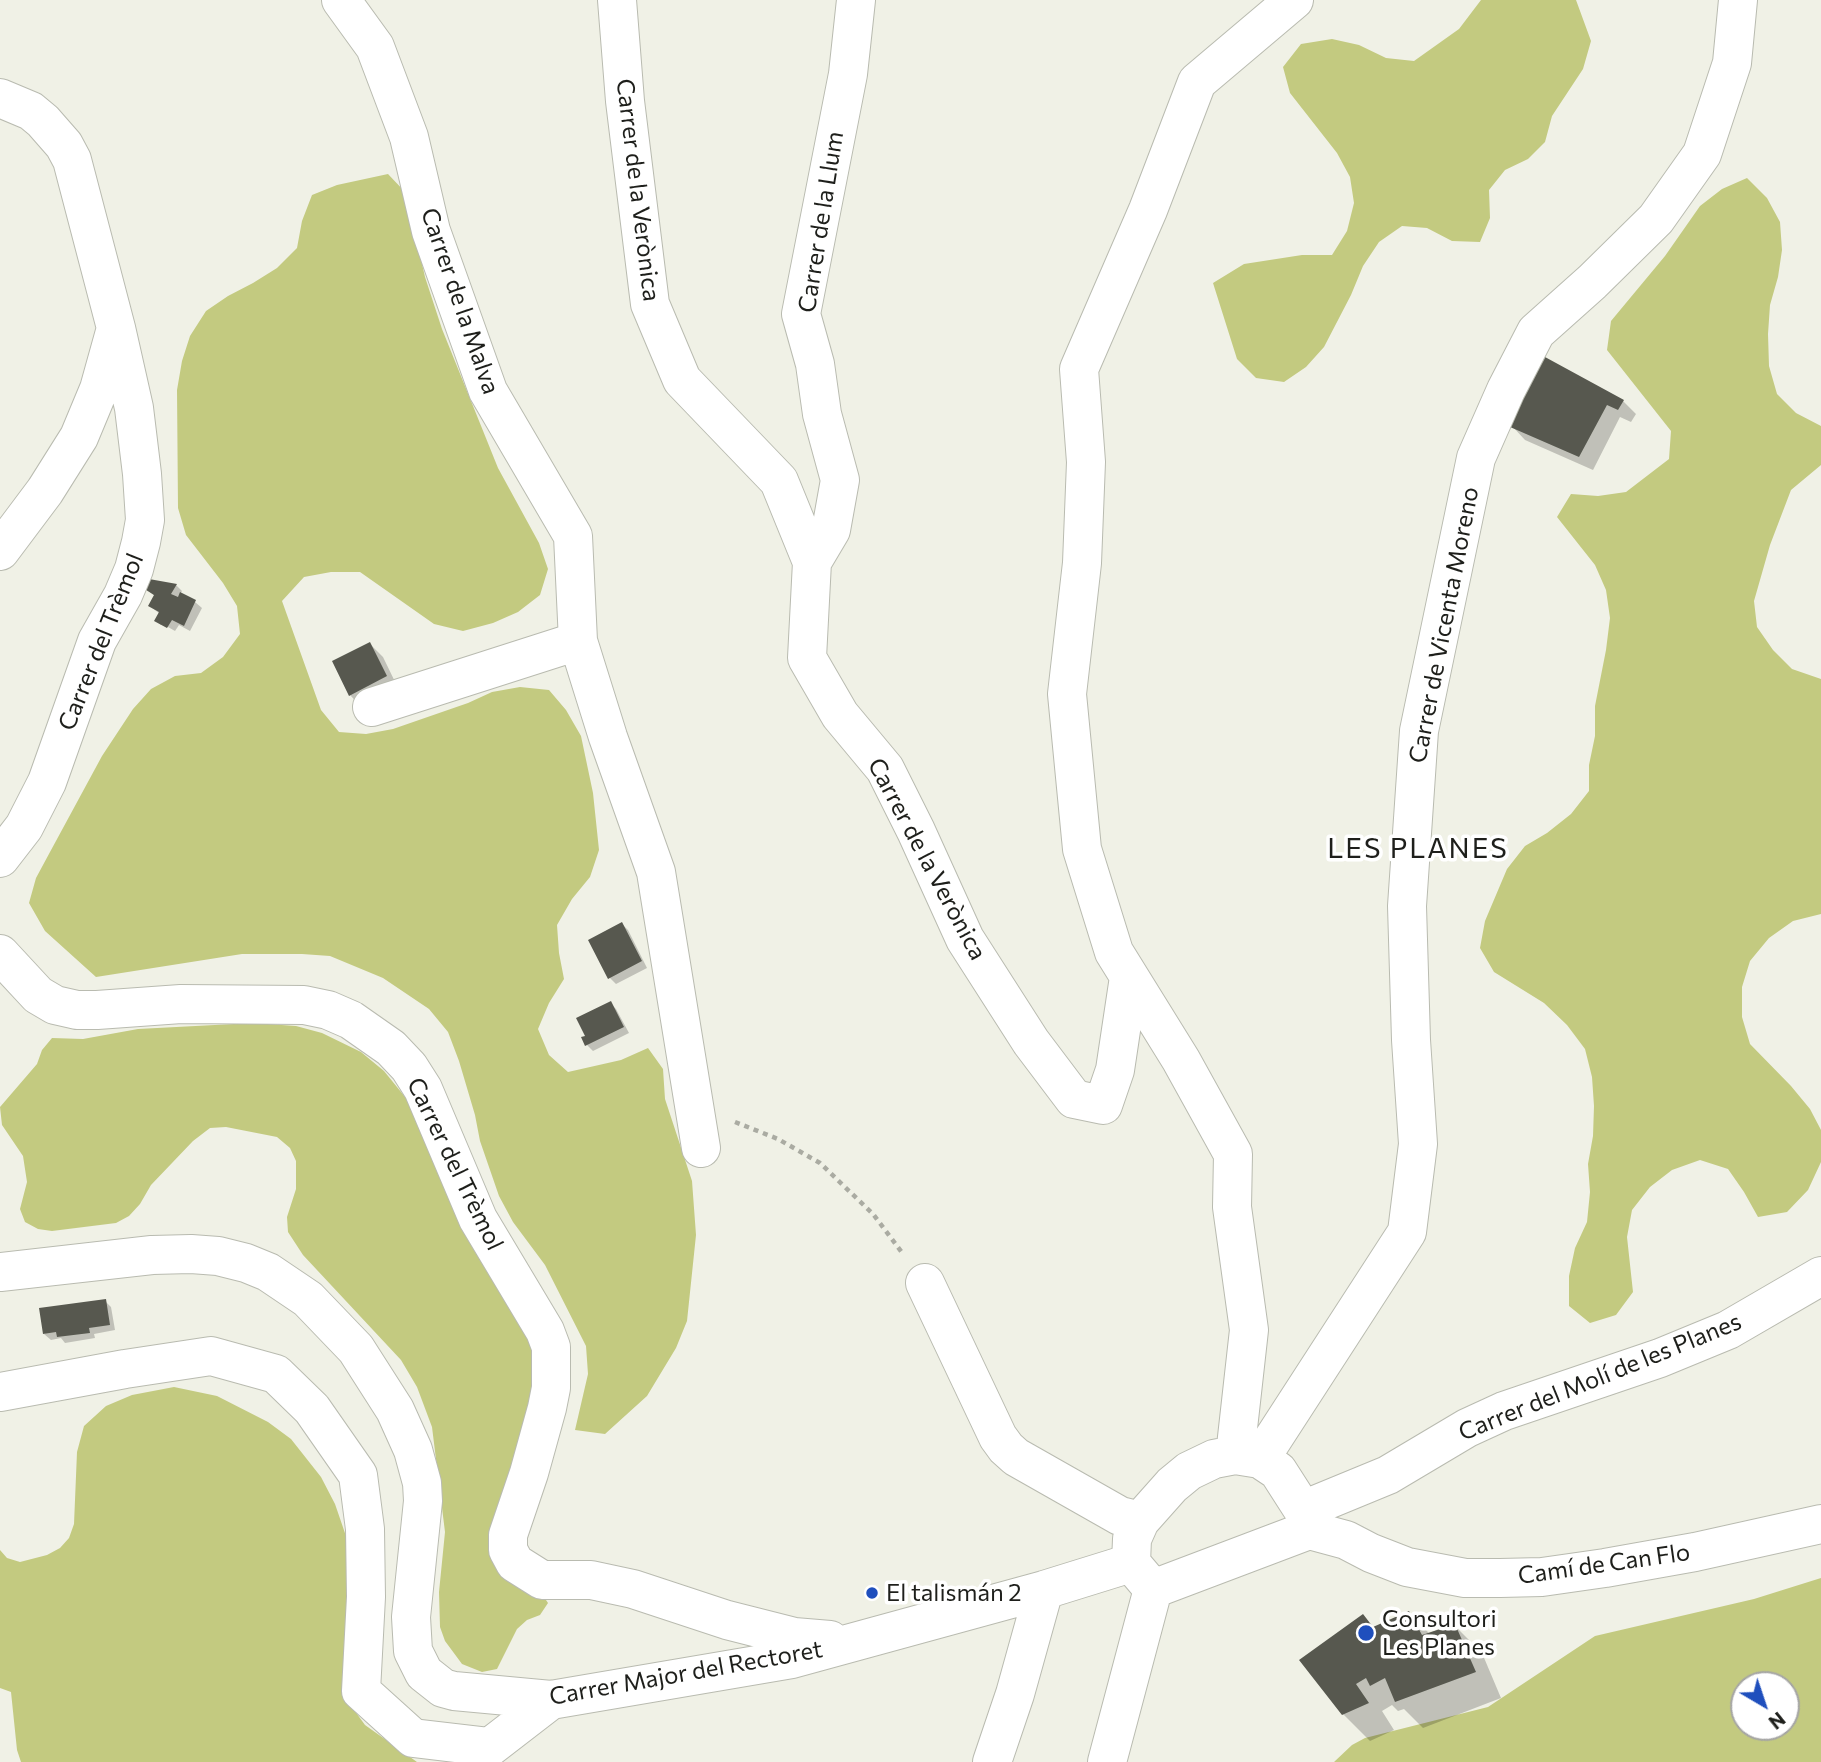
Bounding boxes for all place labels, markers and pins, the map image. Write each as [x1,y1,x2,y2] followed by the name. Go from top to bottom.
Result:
[886,1579,1022,1607] place label: El talismán 2
[864,1585,880,1601] marker: El talismán 2
[1382,1605,1497,1661] place label: Consultori Les Planes
[1356,1623,1376,1643] marker: Consultori Les Planes

